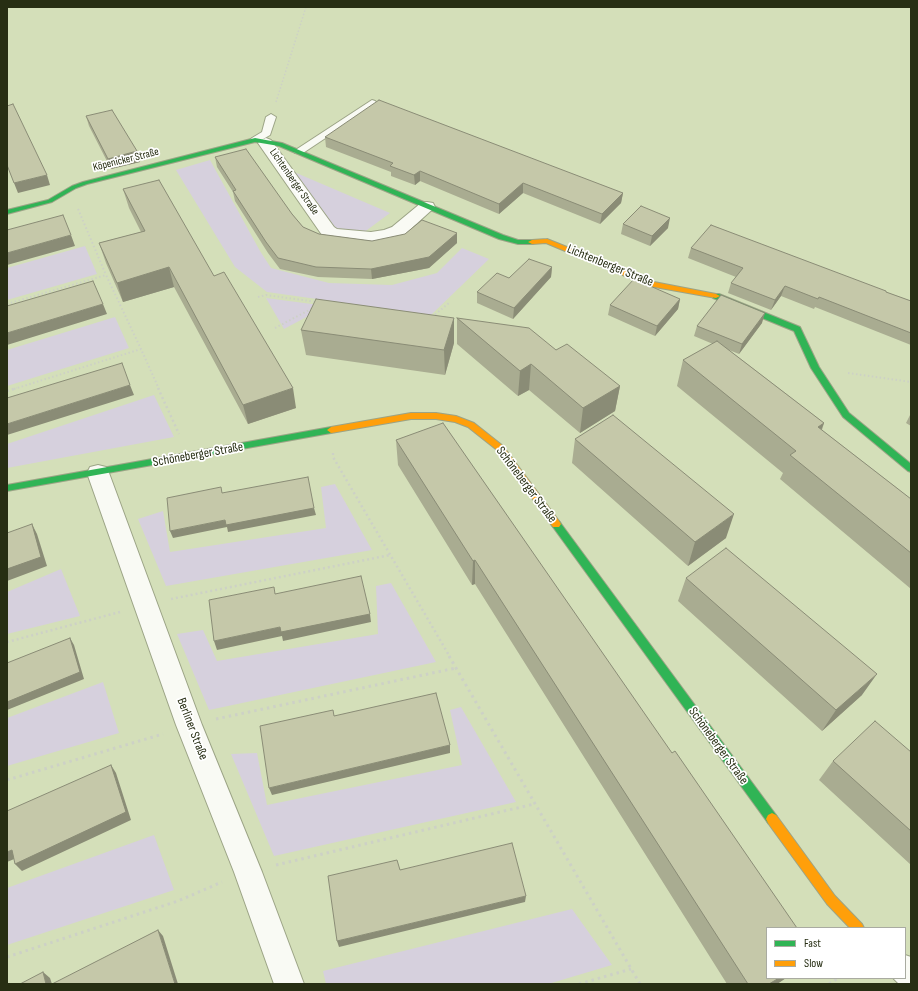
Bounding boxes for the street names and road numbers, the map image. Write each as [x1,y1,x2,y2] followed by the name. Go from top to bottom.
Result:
[92,145,160,175] street label: Köpenicker Straße
[266,146,322,218] street label: Lichtenberger Straße
[565,242,655,290] street label: Lichtenberger Straße
[152,439,244,471] street label: Schöneberger Straße
[492,444,560,526] street label: Schöneberger Straße
[173,696,211,762] street label: Berliner Straße
[685,704,751,788] street label: Schöneberger Straße

